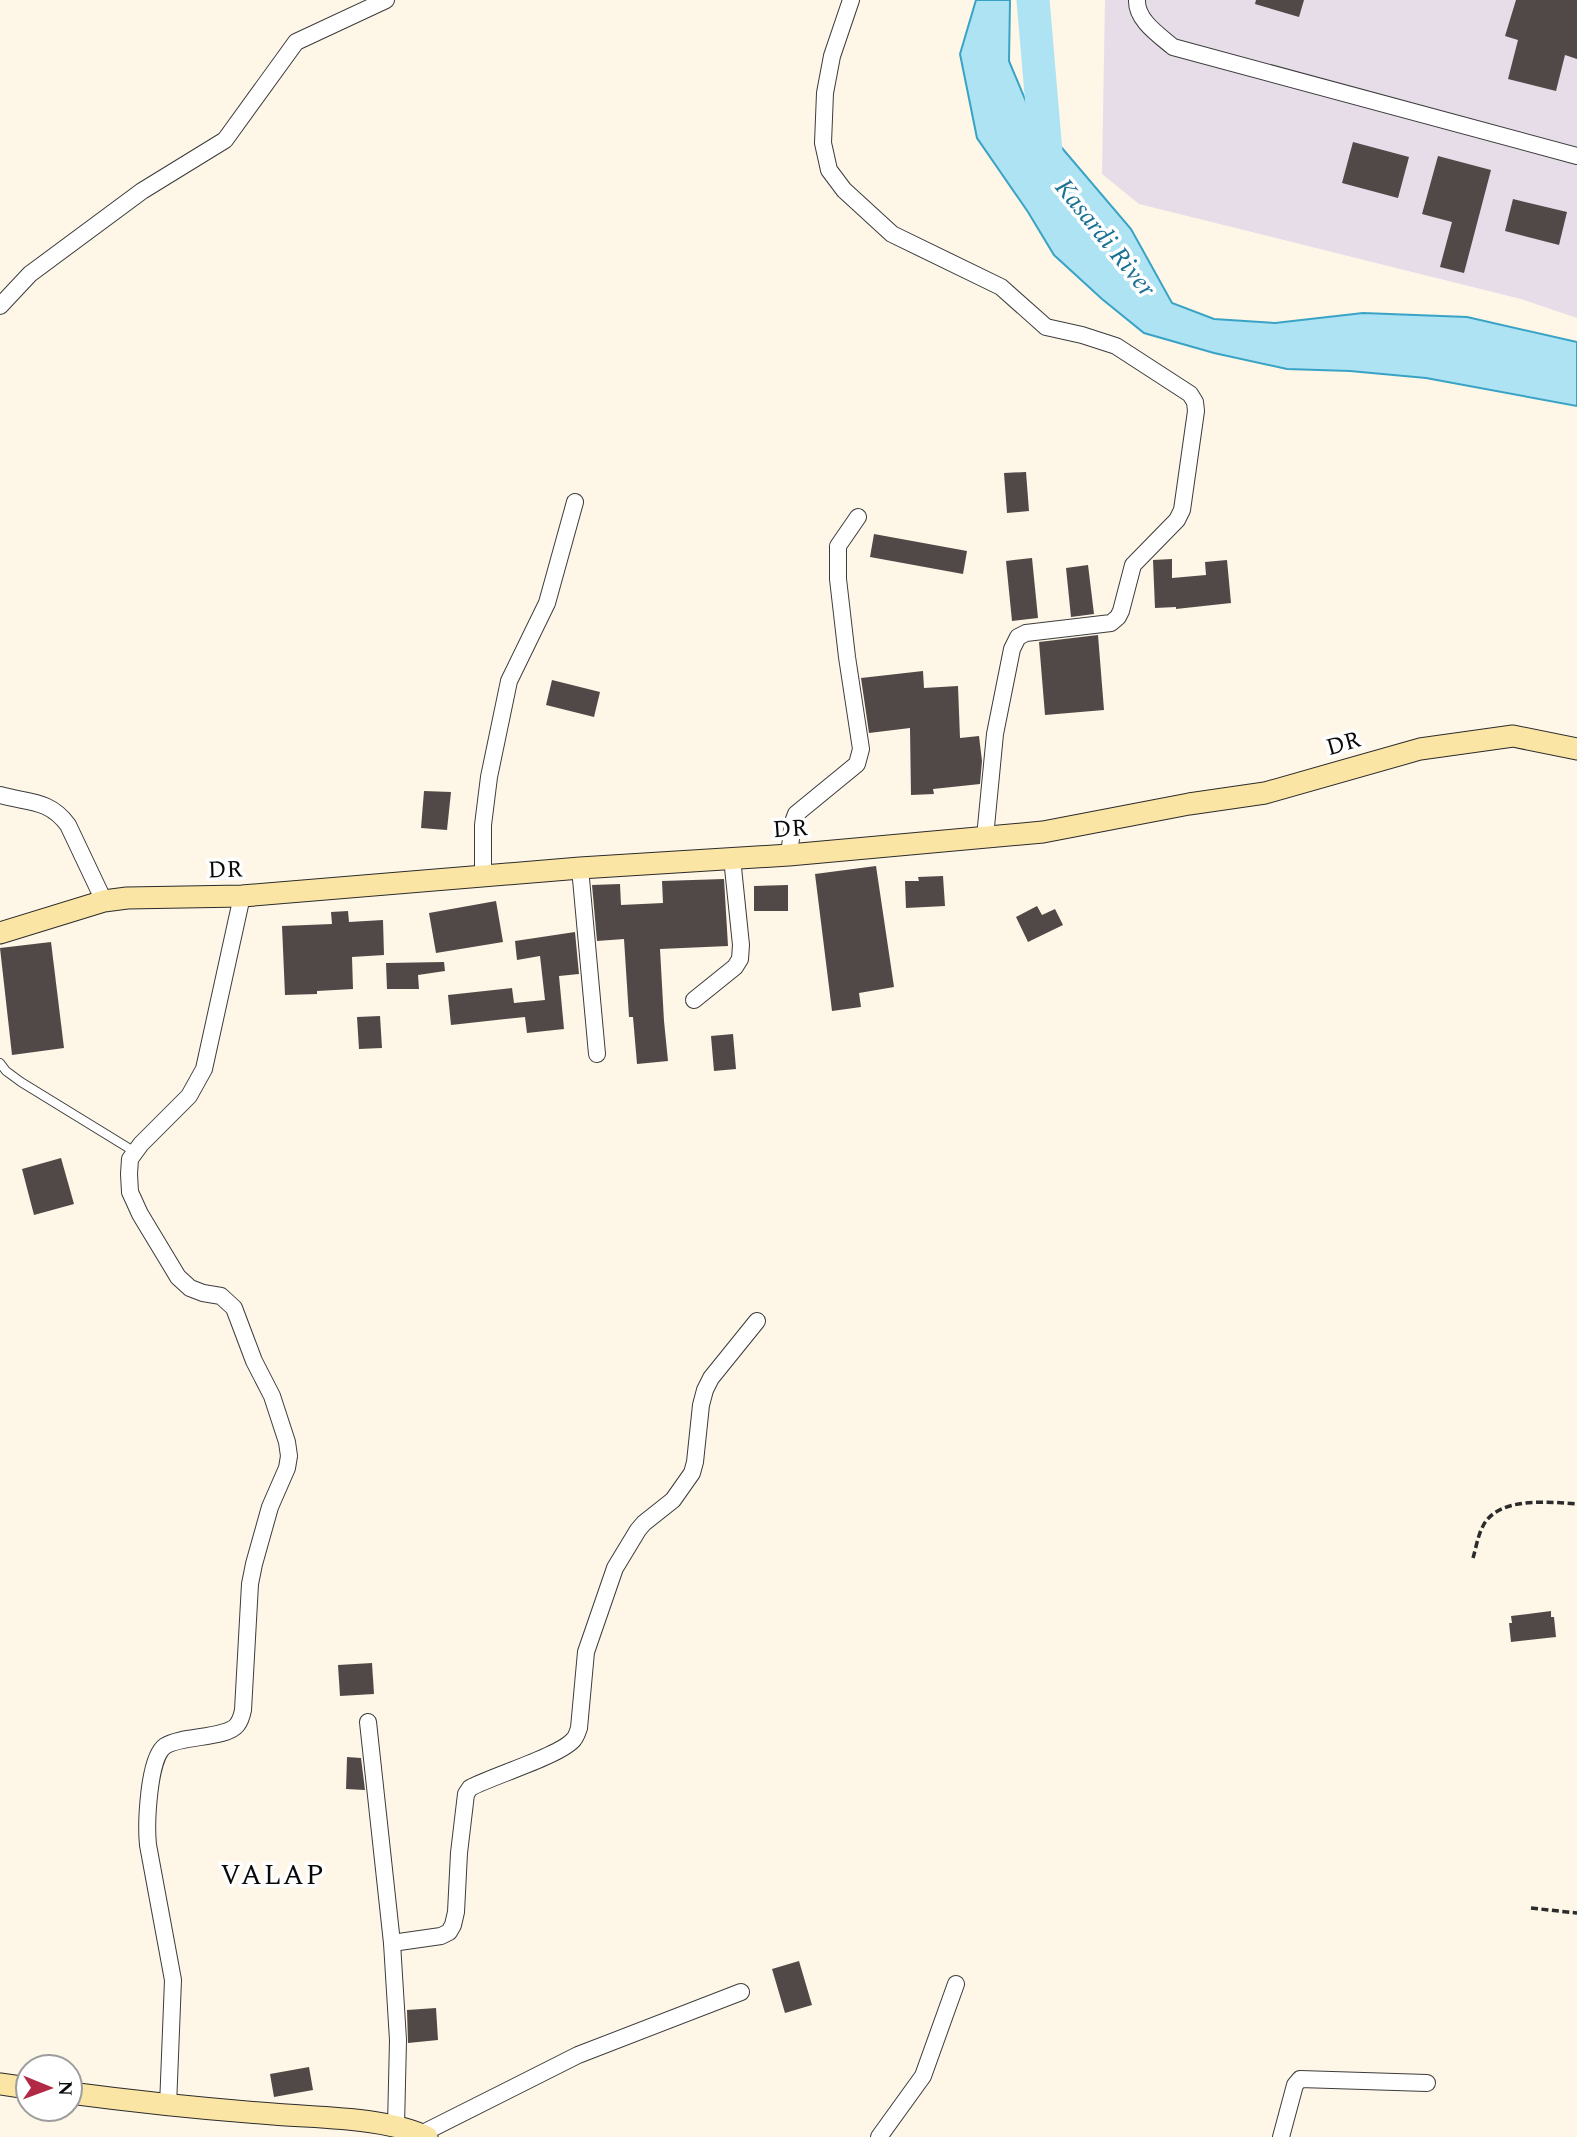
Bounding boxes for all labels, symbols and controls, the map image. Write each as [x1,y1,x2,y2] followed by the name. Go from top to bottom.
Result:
[1045,170,1166,306] water label: Kasardi River
[1322,722,1365,766] street label: DR
[772,810,809,848] street label: DR
[207,851,243,889] street label: DR
[220,1854,326,1897] district label: VALAP
[14,2053,84,2123] north arrow
[50,2080,79,2096] text: N

